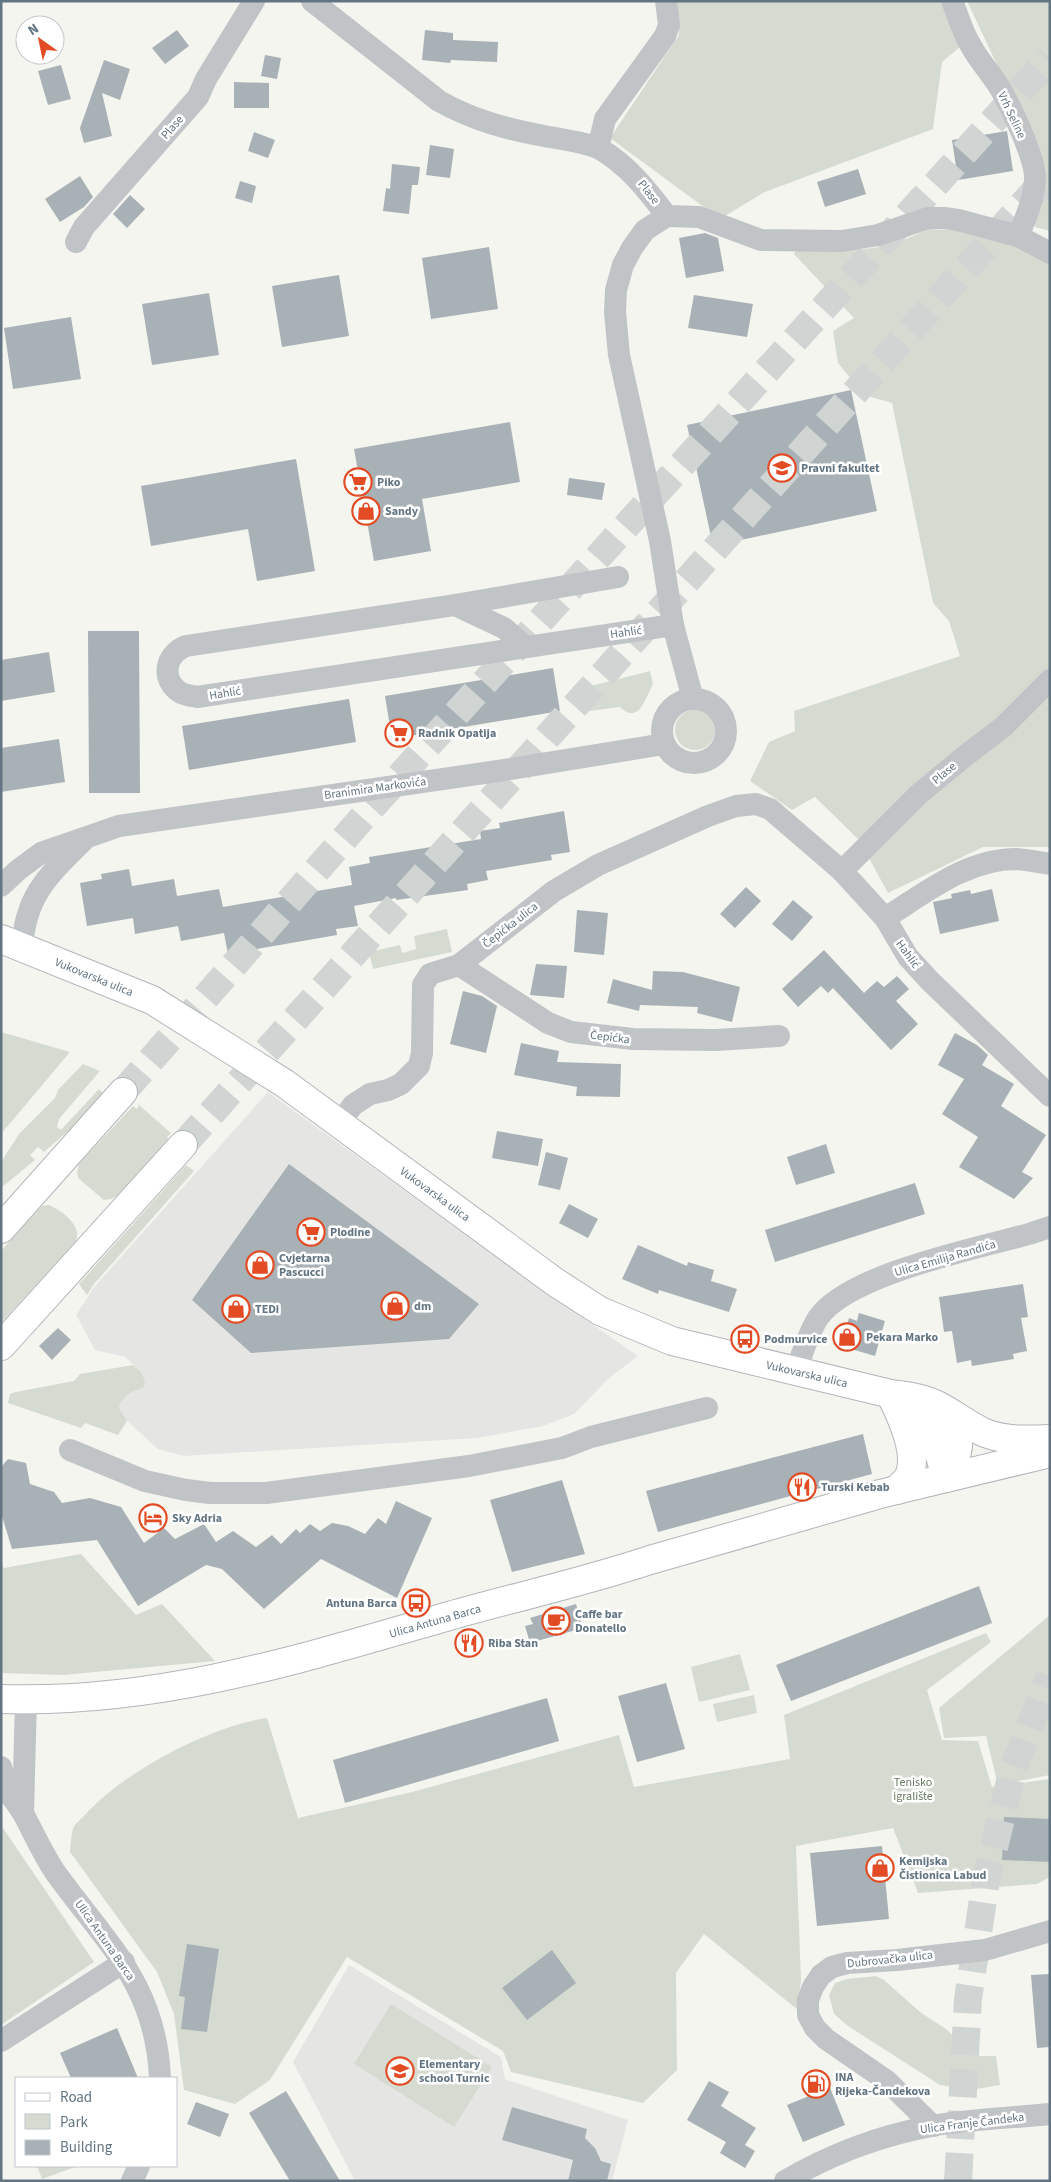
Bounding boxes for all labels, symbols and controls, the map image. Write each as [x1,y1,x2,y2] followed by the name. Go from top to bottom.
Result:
[15,15,65,65] north arrow
[24,19,43,41] text: N
[993,89,1030,141] street label: Vrh Seline
[157,112,188,143] street label: Plase
[634,176,664,208] street label: Plase
[767,453,797,483] school or university icon: Pravni fakultet
[801,460,880,477] place label: Pravni fakultet
[343,467,373,497] supermarket icon: Piko
[377,474,401,491] place label: Piko
[351,496,381,526] shop icon: Sandy
[385,503,419,520] place label: Sandy
[609,622,644,643] street label: Hahlić
[208,683,243,704] street label: Hahlić
[384,718,414,748] supermarket icon: Radnik Opatija
[418,725,496,742] place label: Radnik Opatija
[929,758,960,789] street label: Plase
[323,773,427,804] street label: Branimira Markovića
[479,898,542,952] street label: Čepićka ulica
[891,936,924,973] street label: Hahlić
[52,954,136,1001] street label: Vukovarska ulica
[589,1027,631,1048] street label: Čepićka
[396,1163,473,1226] street label: Vukovarska ulica
[296,1217,326,1247] supermarket icon: Plodine
[330,1224,371,1241] place label: Plodine
[893,1236,998,1281] street label: Ulica Emilija Randića
[245,1250,275,1280] shop icon: Cvjetarna Pascucci
[279,1250,330,1281] place label: Cvjetarna Pascucci
[380,1291,410,1321] shop icon: dm
[221,1294,251,1324] shop icon: TEDi
[414,1298,431,1315] place label: dm
[255,1301,279,1318] place label: TEDi
[832,1322,862,1352] shop icon: Pekara Marko
[730,1324,760,1354] bus stop icon: Podmurvice
[866,1329,939,1346] place label: Pekara Marko
[764,1331,828,1348] place label: Podmurvice
[764,1357,849,1392] street label: Vukovarska ulica
[787,1472,817,1502] restaurant icon: Turski Kebab
[821,1479,890,1496] place label: Turski Kebab
[138,1503,168,1533] hotel icon: Sky Adria
[172,1510,222,1527] place label: Sky Adria
[401,1588,431,1618] bus stop icon: Antuna Barca
[325,1595,397,1612] place label: Antuna Barca
[387,1600,483,1643] street label: Ulica Antuna Barca
[541,1606,571,1636] cafe icon: Caffe bar Donatello
[575,1606,627,1637] place label: Caffe bar Donatello
[454,1628,484,1658] restaurant icon: Riba Stan
[488,1635,538,1652] place label: Riba Stan
[893,1774,933,1805] park label: Tenisko igralište
[865,1853,895,1883] shop icon: Kemijska Čistionica Labud
[899,1853,987,1884] place label: Kemijska Čistionica Labud
[70,1897,139,1984] street label: Ulica Antuna Barca
[846,1947,934,1972] street label: Dubrovačka ulica
[385,2056,415,2086] school or university icon: Elementary school Turnic
[419,2056,490,2087] place label: Elementary school Turnic
[801,2069,831,2099] fuel station icon: INA Rijeka-Čandekova
[835,2069,930,2100] place label: INA Rijeka-Čandekova
[15,2077,178,2167] legend
[60,2087,92,2108] text: Road
[919,2109,1025,2138] street label: Ulica Franje Čandeka
[60,2112,89,2133] text: Park
[60,2137,113,2158] text: Building

